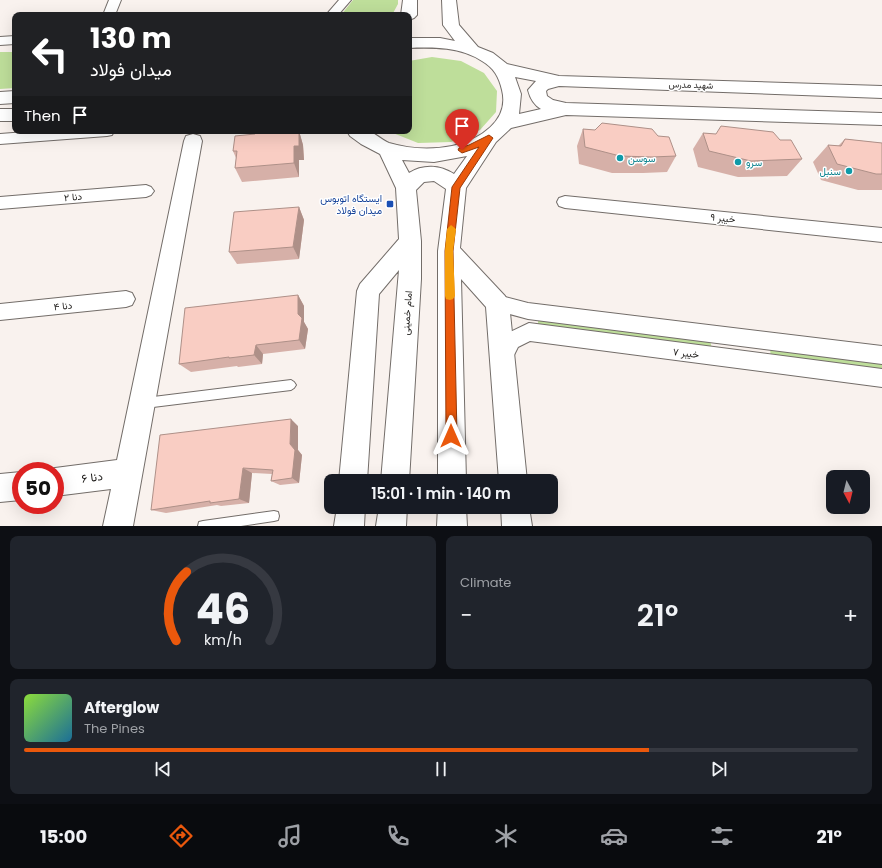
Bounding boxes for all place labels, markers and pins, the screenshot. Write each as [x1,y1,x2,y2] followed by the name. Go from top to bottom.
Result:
[445,109,479,150] pin
[628,151,656,166] place label: سوسن
[615,153,625,163] marker: سوسن
[746,155,762,170] place label: سرو
[733,157,743,167] marker: سرو
[820,164,841,179] place label: سنبل
[844,166,854,176] marker: سنبل
[320,191,382,218] place label: ایستگاه اتوبوس میدان فولاد
[385,199,395,209] marker: ایستگاه اتوبوس میدان فولاد

